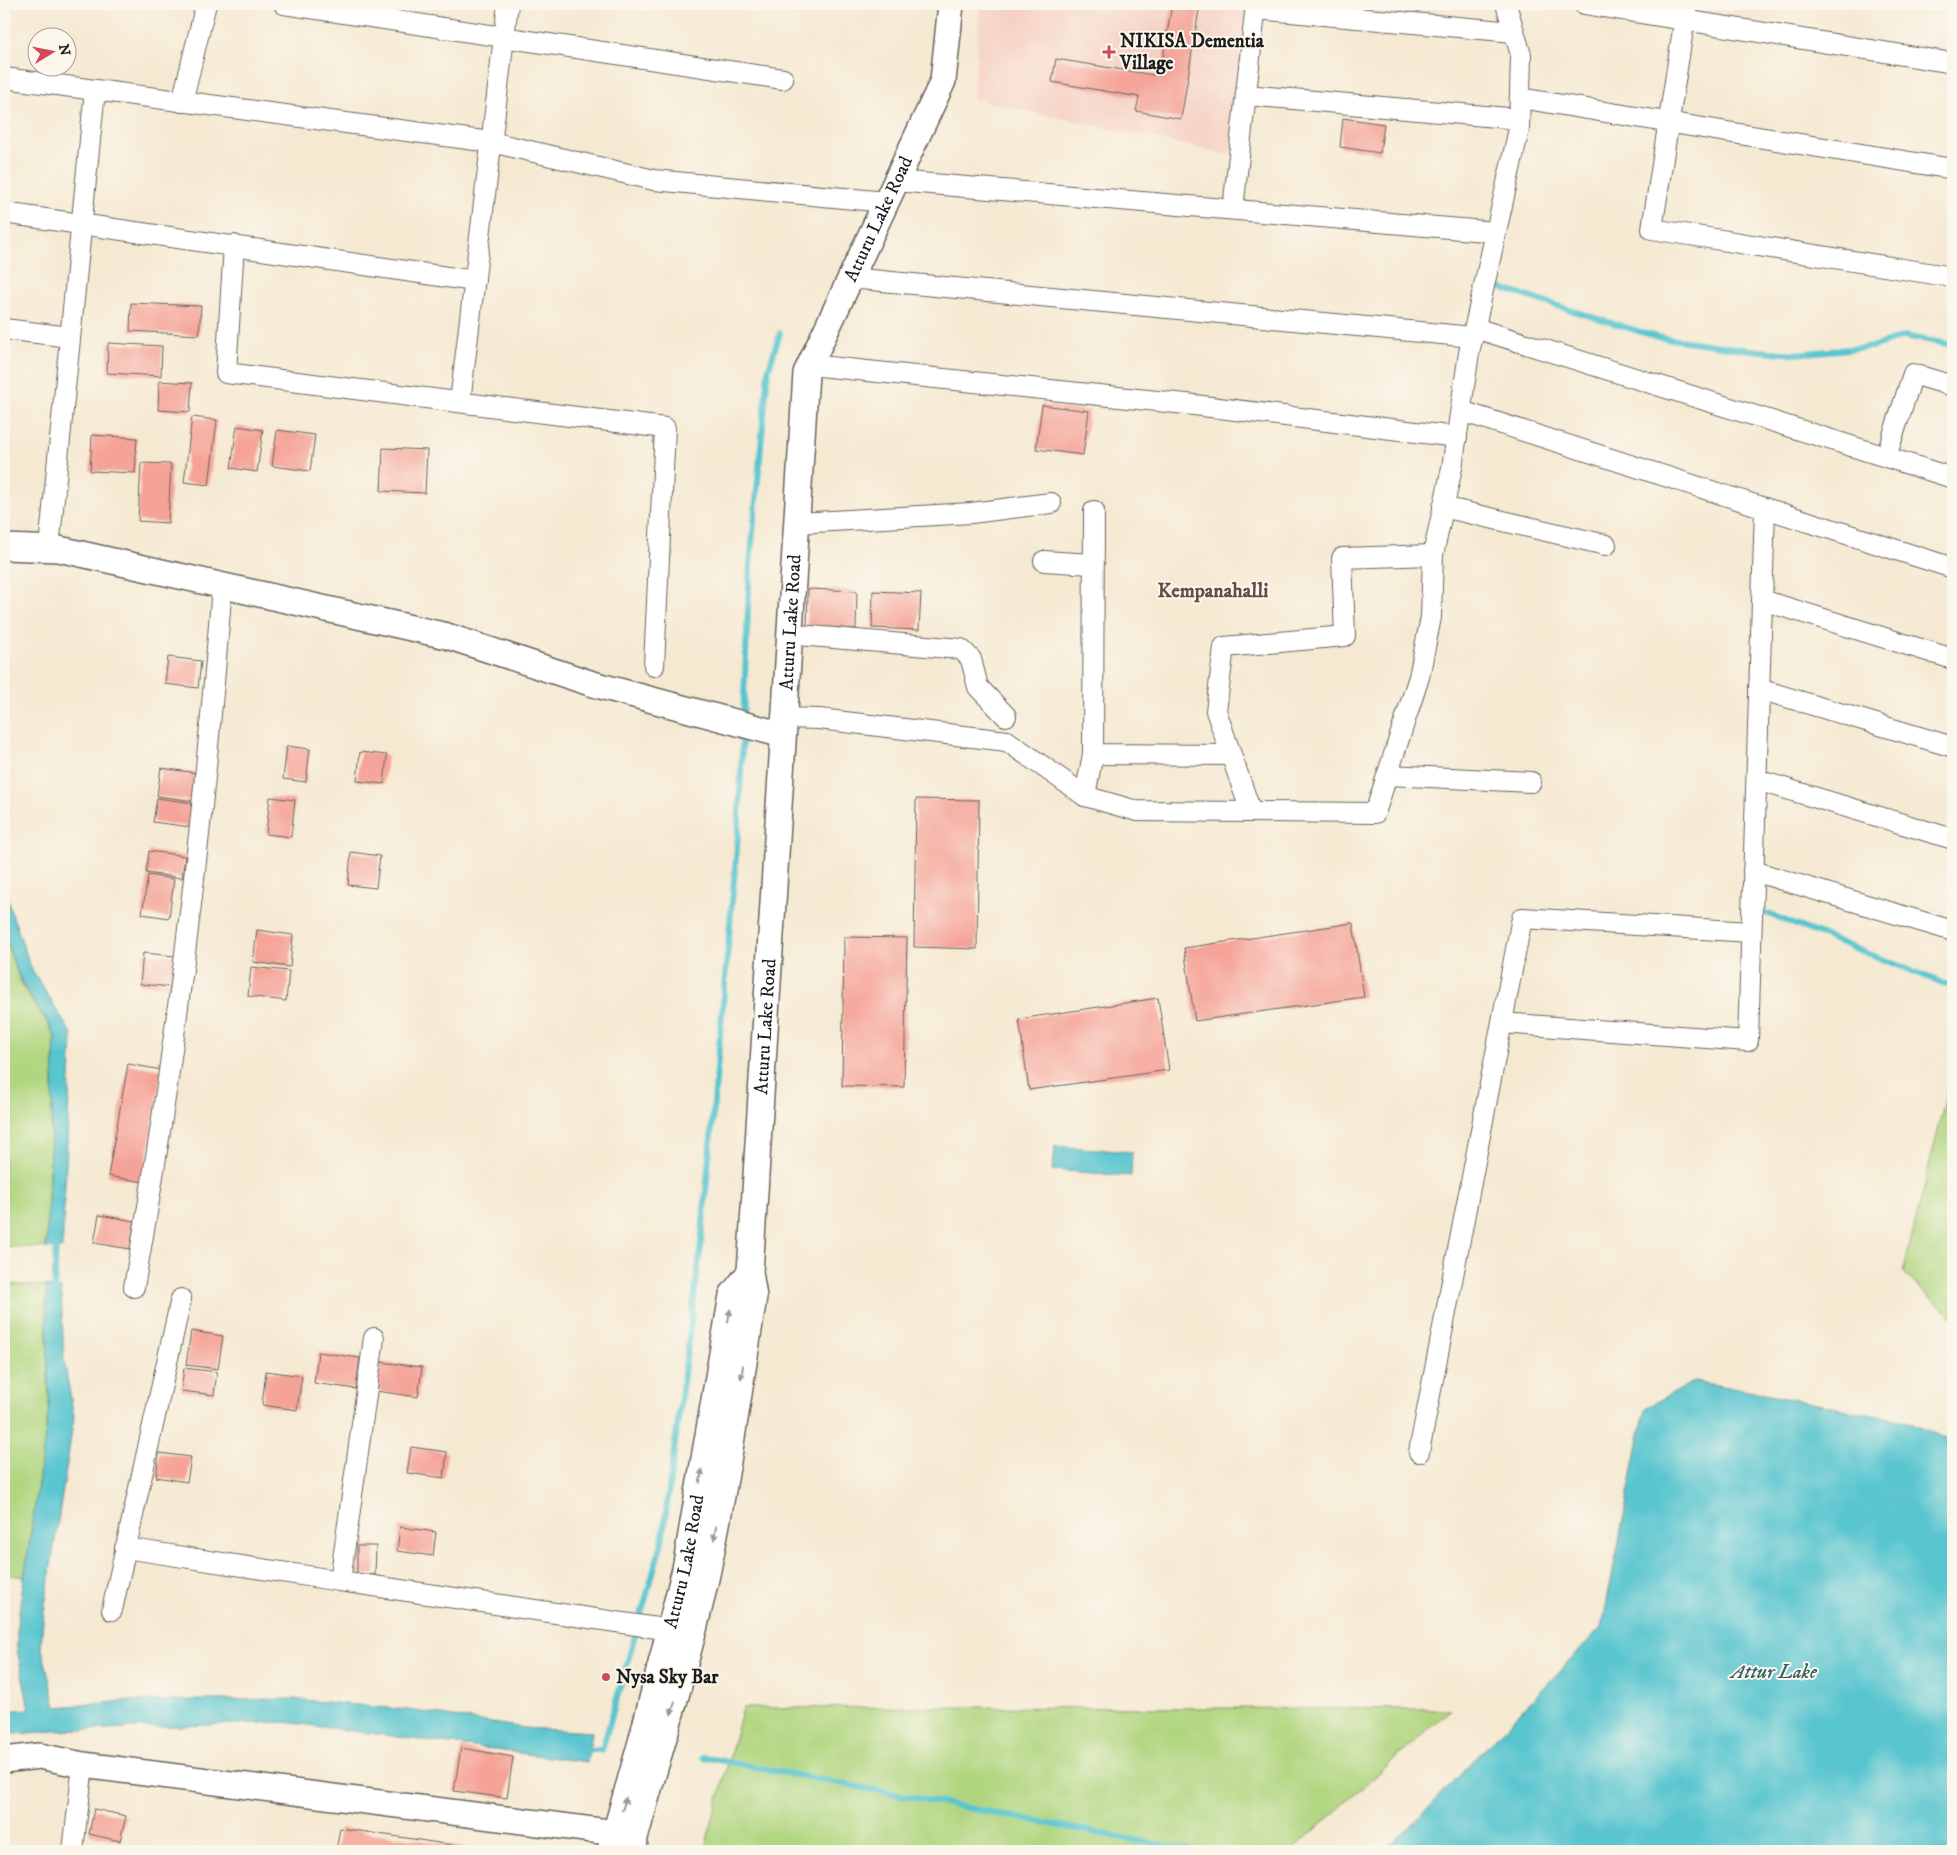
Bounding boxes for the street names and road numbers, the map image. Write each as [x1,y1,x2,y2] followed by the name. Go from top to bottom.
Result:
[839,152,918,285] street label: Atturu Lake Road
[775,553,806,691] street label: Atturu Lake Road
[750,957,781,1095] street label: Atturu Lake Road
[659,1492,709,1631] street label: Atturu Lake Road

